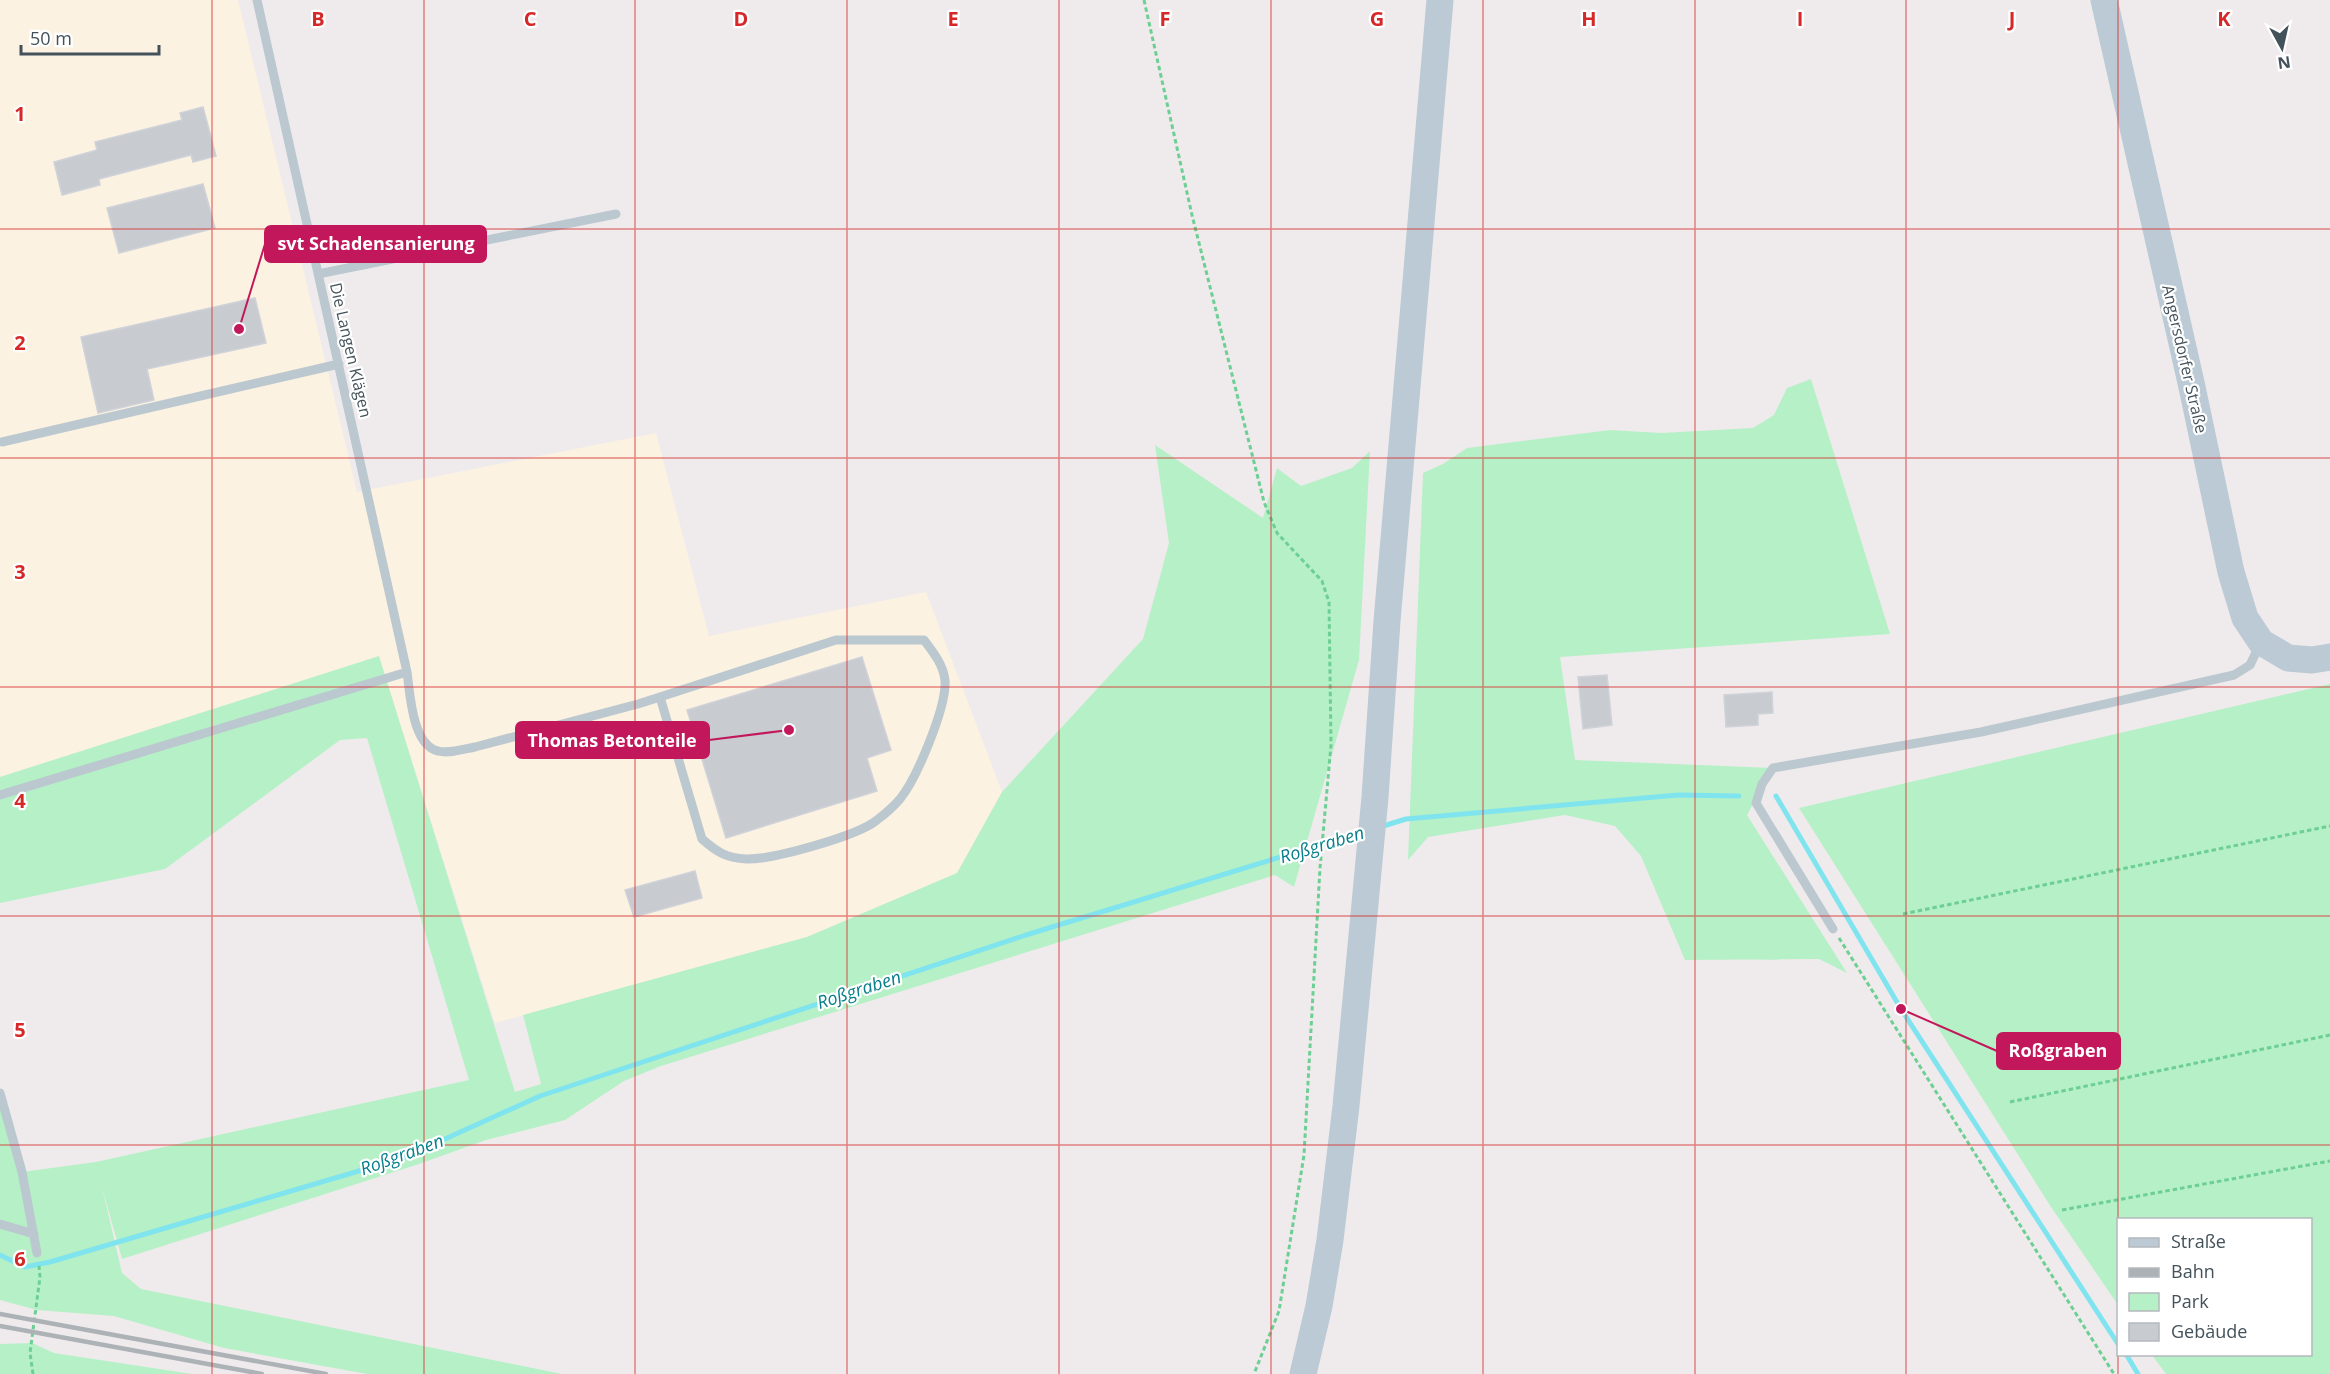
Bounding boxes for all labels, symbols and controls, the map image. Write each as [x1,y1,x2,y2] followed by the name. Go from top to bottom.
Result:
[311,5,325,32] text: B
[524,5,537,32] text: C
[734,5,748,32] text: D
[947,5,959,32] text: E
[1160,5,1170,32] text: F
[1370,5,1384,32] text: G
[1581,5,1597,32] text: H
[1797,5,1803,32] text: I
[2007,5,2015,32] text: J
[2217,5,2231,32] text: K
[21,18,159,56] scale bar
[2252,18,2312,78] north arrow
[30,26,72,50] text: 50 m
[2276,51,2292,75] text: N
[14,100,26,127] text: 1
[265,226,486,262] callout: svt Schadensanierung
[277,231,475,255] text: svt Schadensanierung
[325,280,377,420] street label: Die Langen Klägen
[2157,283,2213,435] street label: Angersdorfer Straße
[14,329,26,356] text: 2
[14,558,26,585] text: 3
[516,722,709,758] callout: Thomas Betonteile
[527,728,697,752] text: Thomas Betonteile
[14,787,26,814] text: 4
[1277,820,1367,868] water label: Roßgraben
[814,964,904,1014] water label: Roßgraben
[14,1016,26,1043] text: 5
[1997,1033,2120,1069] callout: Roßgraben
[2009,1038,2107,1062] text: Roßgraben
[357,1128,447,1180] water label: Roßgraben
[2117,1218,2312,1356] legend
[2171,1229,2226,1253] text: Straße
[14,1245,26,1272] text: 6
[2171,1259,2215,1283] text: Bahn
[2171,1289,2209,1313] text: Park
[2171,1319,2247,1343] text: Gebäude

